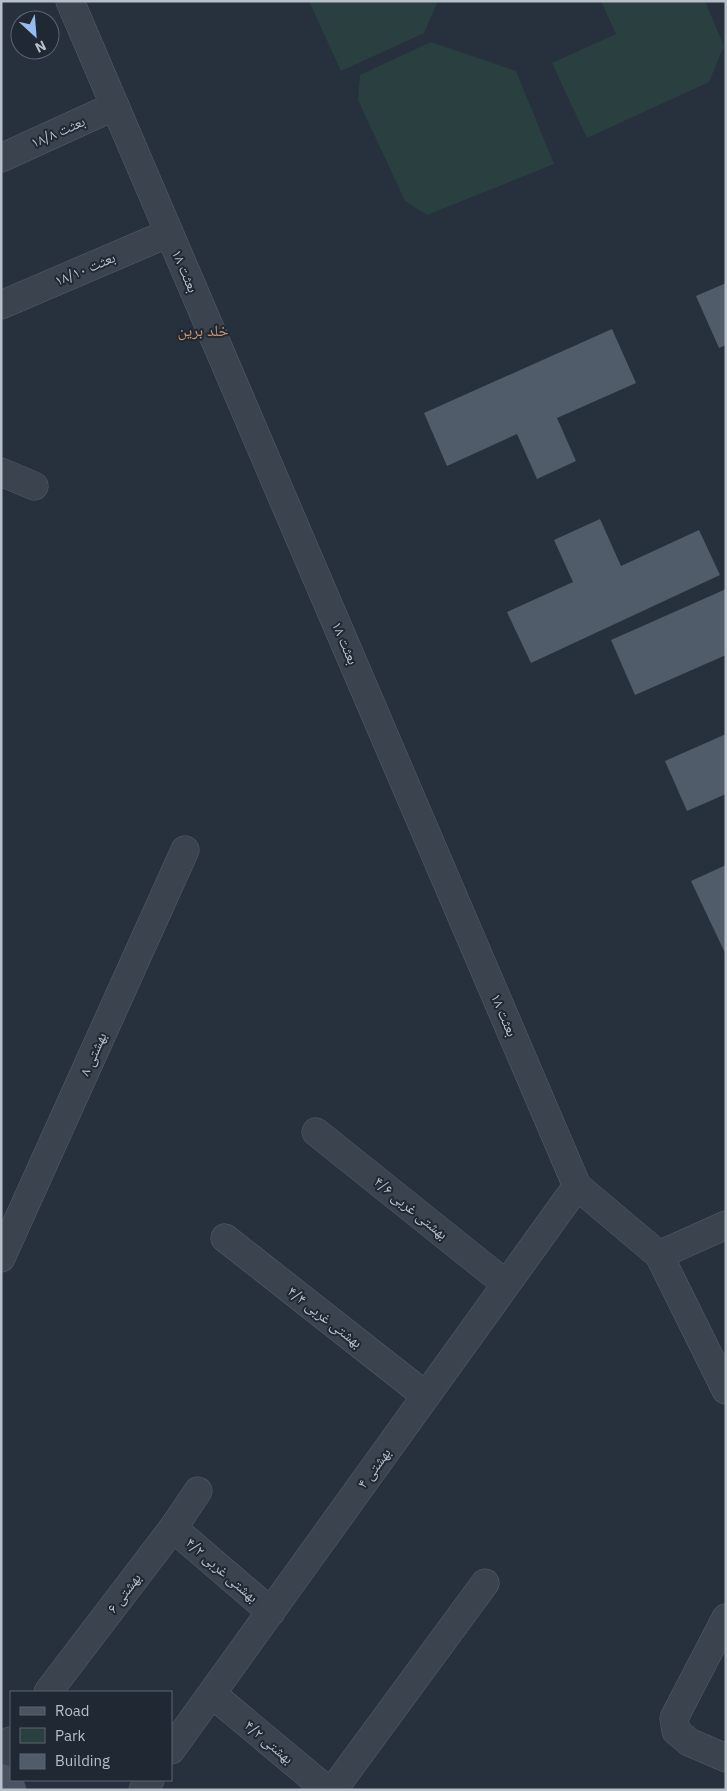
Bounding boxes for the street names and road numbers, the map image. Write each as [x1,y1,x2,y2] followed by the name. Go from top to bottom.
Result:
[28,111,88,152] street label: ۱۸/۸ بعثت
[168,246,203,295] street label: بعثت ۱۸
[52,247,118,290] street label: ۱۸/۱۰ بعثت
[328,618,363,667] street label: بعثت ۱۸
[487,990,522,1039] street label: بعثت ۱۸
[75,1029,111,1079] street label: ۸ بهشتی
[370,1172,452,1244] street label: ۴/۶ بهشتی غربی
[283,1281,367,1353] street label: ۴/۴ بهشتی غربی
[352,1444,396,1492] street label: ۴ بهشتی
[182,1533,262,1607] street label: ۴/۲ بهشتی غربی
[102,1569,146,1617] street label: ۶ بهشتی
[240,1716,298,1768] street label: ۴/۲ بهشتی

